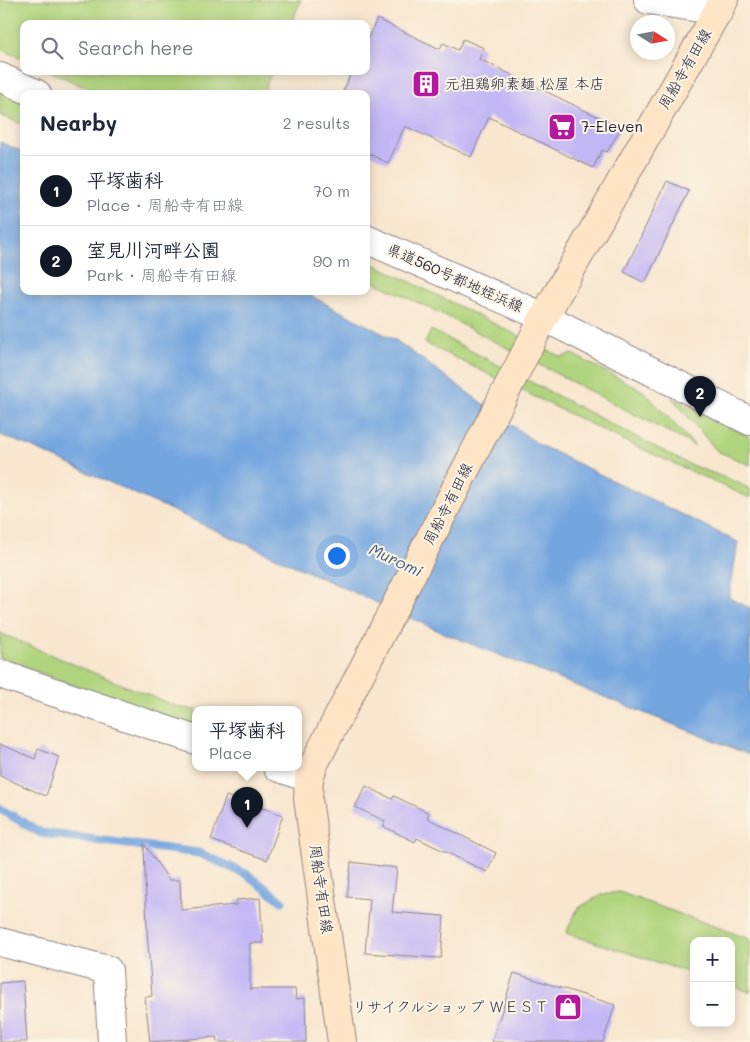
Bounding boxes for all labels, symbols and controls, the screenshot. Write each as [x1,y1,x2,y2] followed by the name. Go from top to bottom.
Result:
[630,15,675,60] north arrow
[20,20,370,75] search box
[653,25,715,112] street label: 周船寺有田線
[38,34,66,62] icon: search
[78,35,194,60] text: Search here
[411,69,441,99] building icon: 元祖鶏卵素麺 松屋 本店
[445,73,605,93] place label: 元祖鶏卵素麺 松屋 本店
[40,109,117,136] text: Nearby
[283,112,350,133] text: 2 results
[547,112,577,142] supermarket icon: 7-Eleven
[581,116,643,136] place label: 7-Eleven
[87,167,163,192] text: 平塚歯科
[52,180,60,201] text: 1
[313,180,350,201] text: 70 m
[87,194,243,215] text: Place · 周船寺有田線
[87,237,220,262] text: 室見川河畔公園
[384,238,527,316] street label: 県道560号都地姪浜線
[52,250,60,271] text: 2
[313,250,350,271] text: 90 m
[87,264,237,285] text: Park · 周船寺有田線
[684,376,716,417] pin: 2
[418,459,476,548] street label: 周船寺有田線
[366,538,426,581] water label: Muromi
[324,543,350,569] your location
[192,706,302,771] popup
[209,717,285,742] text: 平塚歯科
[209,742,252,763] text: Place
[231,787,263,828] pin: 1
[306,843,338,935] street label: 周船寺有田線
[690,937,735,1027] map controls
[690,937,735,982] button: +
[690,982,735,1027] button: −
[553,992,583,1022] shop icon: リサイクルショップ ＷＥＳＴ
[352,996,549,1016] place label: リサイクルショップ ＷＥＳＴ

